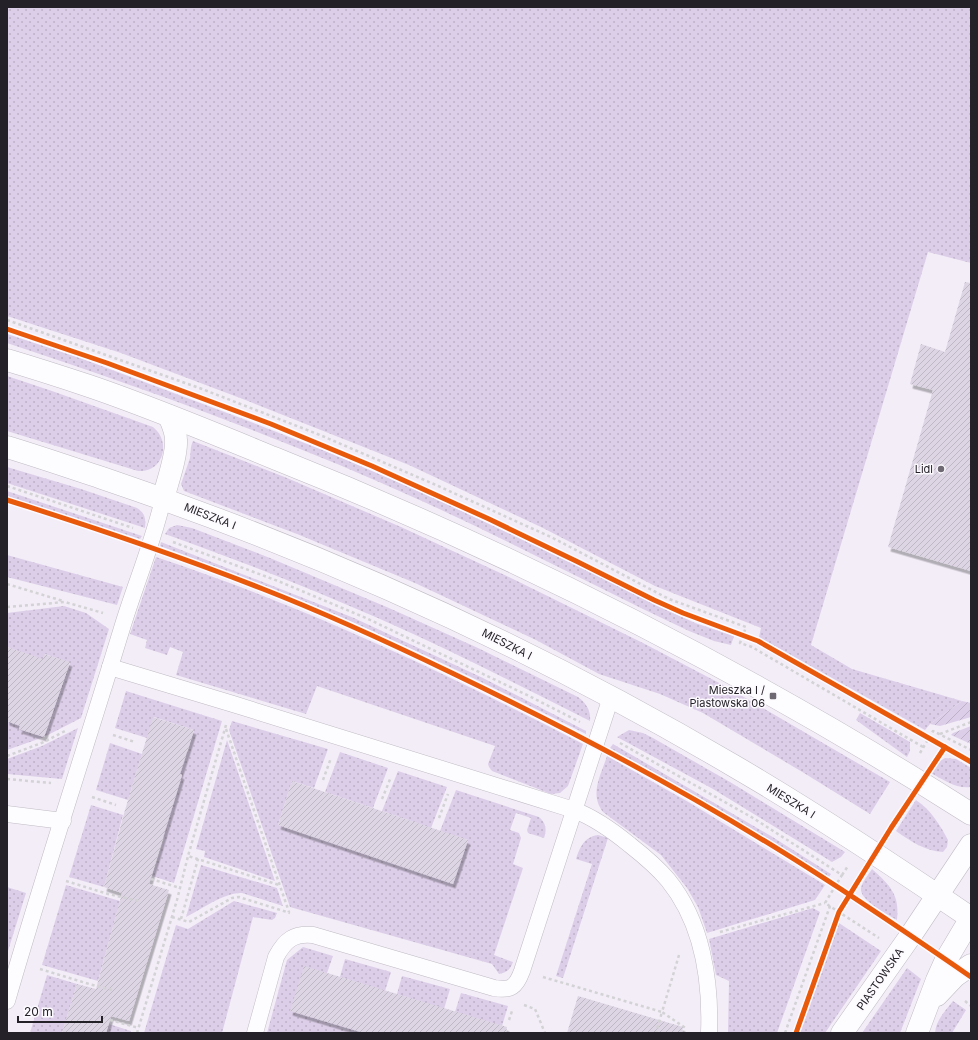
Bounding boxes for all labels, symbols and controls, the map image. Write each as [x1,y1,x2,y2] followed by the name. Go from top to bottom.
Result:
[915,462,933,476] place label: Lidl
[936,464,946,474] marker: Lidl
[182,500,238,532] street label: MIESZKA I
[480,625,534,663] street label: MIESZKA I
[690,683,765,710] place label: Mieszka I / Piastowska 06
[768,691,778,701] marker: Mieszka I / Piastowska 06
[764,781,818,821] street label: MIESZKA I
[853,945,907,1013] street label: PIASTOWSKA
[18,998,102,1024] scale bar
[24,1004,53,1019] text: 20 m

